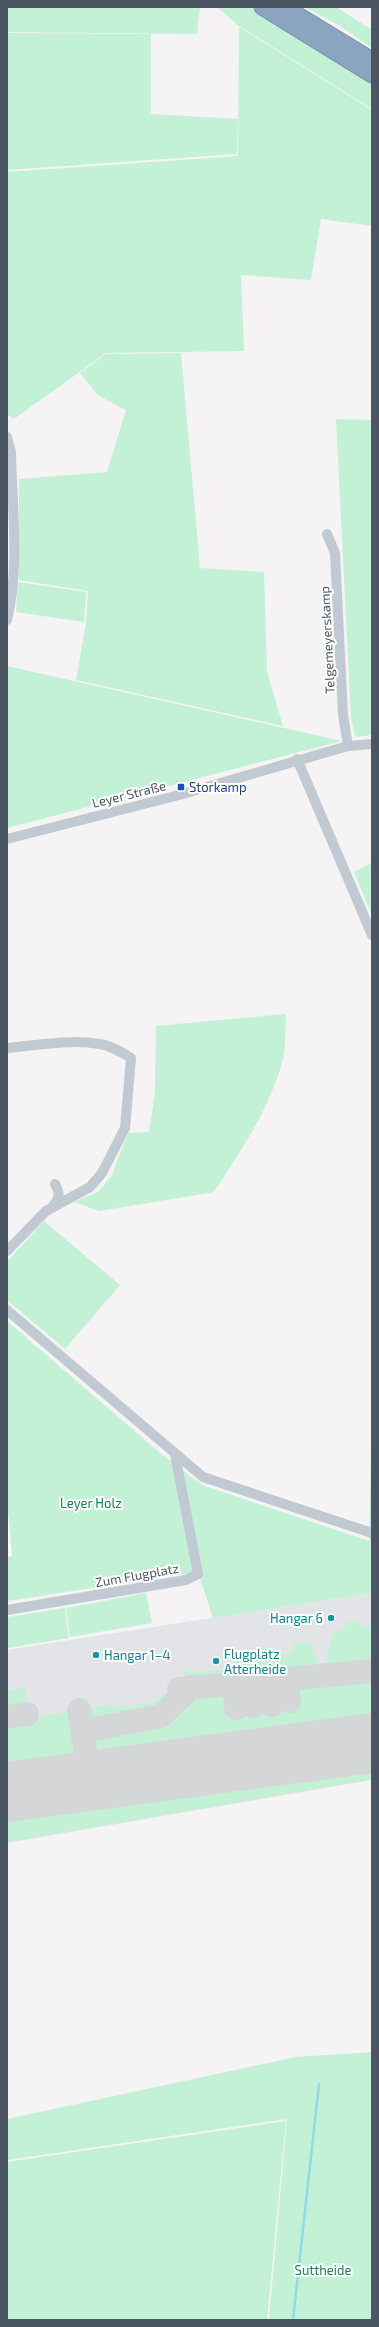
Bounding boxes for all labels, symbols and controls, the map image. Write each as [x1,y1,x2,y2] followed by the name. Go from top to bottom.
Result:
[316,586,338,694] street label: Telgemeyerskamp
[90,777,168,811] street label: Leyer Straße
[189,779,246,795] place label: Storkamp
[176,782,186,792] marker: Storkamp
[60,1495,122,1511] park label: Leyer Holz
[94,1560,180,1590] street label: Zum Flugplatz
[270,1610,323,1626] place label: Hangar 6
[326,1613,336,1623] marker: Hangar 6
[224,1646,286,1677] place label: Flugplatz Atterheide
[104,1647,170,1663] place label: Hangar 1–4
[91,1650,101,1660] marker: Hangar 1–4
[211,1656,221,1666] marker: Flugplatz Atterheide
[295,2262,351,2278] park label: Suttheide

